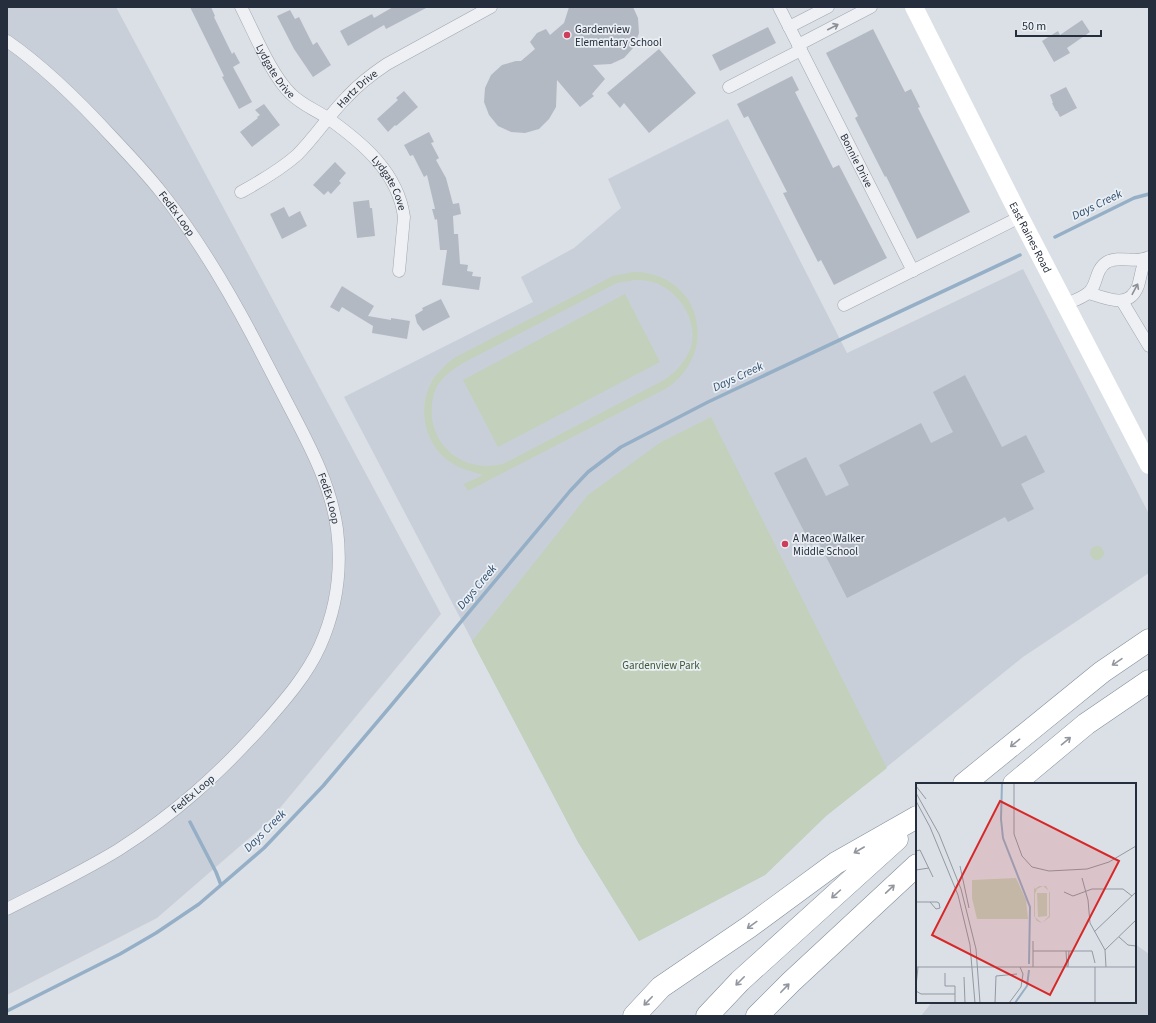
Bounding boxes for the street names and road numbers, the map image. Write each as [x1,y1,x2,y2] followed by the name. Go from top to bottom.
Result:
[253,41,299,102] street label: Lydgate Drive
[333,65,381,111] street label: Hartz Drive
[837,131,877,190] street label: Bonnie Drive
[368,152,410,212] street label: Lydgate Cove
[155,188,199,239] street label: FedEx Loop
[1006,199,1055,275] street label: East Raines Road
[314,470,344,525] street label: FedEx Loop
[168,771,218,817] street label: FedEx Loop

